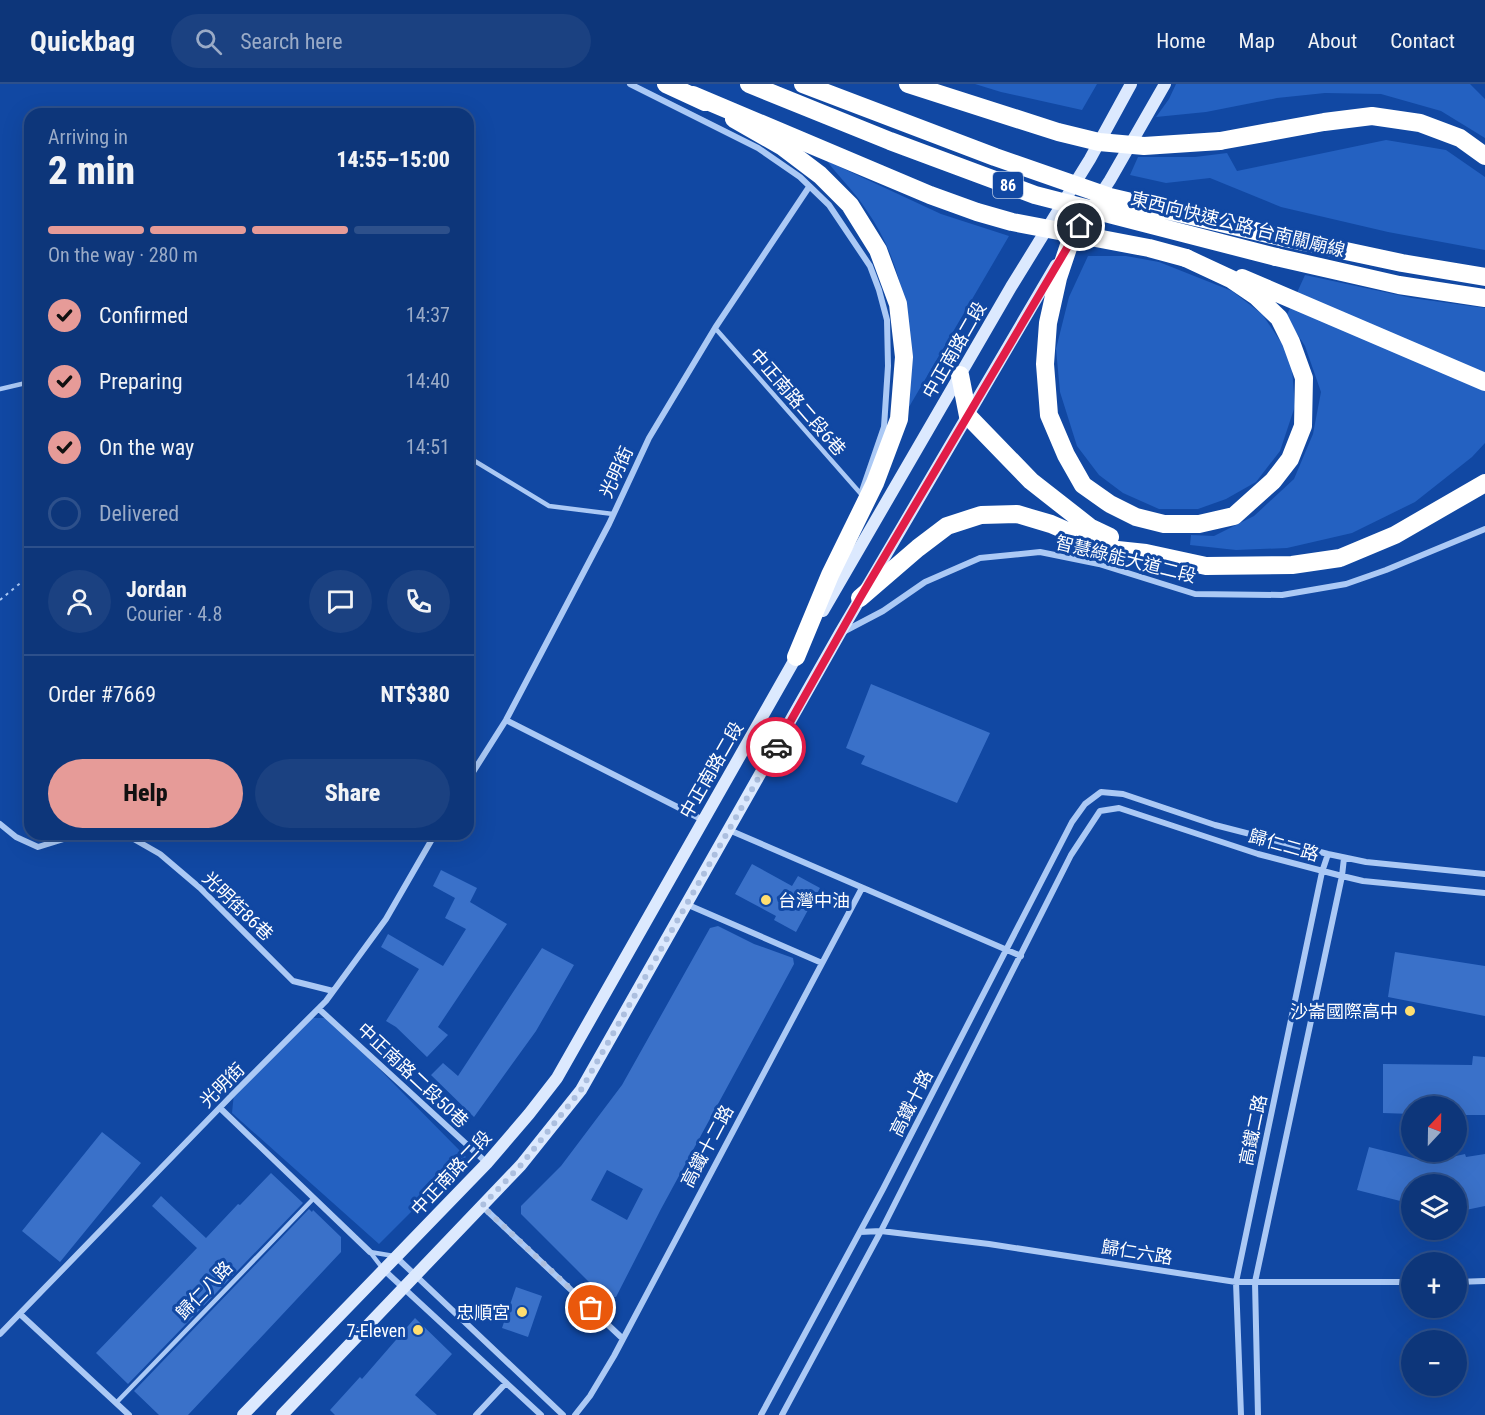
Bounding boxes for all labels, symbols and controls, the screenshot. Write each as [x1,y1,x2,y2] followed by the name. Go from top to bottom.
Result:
[171,14,591,68] search box
[30,25,135,58] text: Quickbag
[192,25,225,58] icon: search
[240,29,342,54] text: Search here
[1156,29,1206,53] text: Home
[1239,29,1275,53] text: Map
[1308,29,1357,53] text: About
[1390,29,1455,53] text: Contact
[48,125,128,149] text: Arriving in
[336,147,450,172] text: 14:55–15:00
[48,148,135,194] text: 2 min
[993,172,1023,198] road number: 86
[1129,187,1347,261] street label: 東西向快速公路 台南關廟線
[1054,200,1105,251] pin
[1063,209,1096,242] icon: home
[48,243,198,267] text: On the way · 280 m
[918,298,990,402] street label: 中正南路二段
[48,299,81,332] icon: check
[99,303,188,328] text: Confirmed
[406,303,450,327] text: 14:37
[746,344,850,460] street label: 中正南路二段6巷
[48,365,81,398] icon: check
[99,369,183,394] text: Preparing
[406,369,450,393] text: 14:40
[48,431,81,464] icon: check
[99,435,194,460] text: On the way
[406,435,450,459] text: 14:51
[595,443,637,501] street label: 光明街
[99,501,179,526] text: Delivered
[1054,531,1198,587] street label: 智慧綠能大道二段
[48,570,111,633] button: person
[309,570,372,633] button: chat
[387,570,450,633] button: phone
[126,577,187,602] text: Jordan
[126,602,222,626] text: Courier · 4.8
[48,682,156,707] text: Order #7669
[380,682,450,707] text: NT$380
[746,717,806,777] courier
[675,718,747,822] street label: 中正南路二段
[760,731,793,764] icon: car
[48,759,243,828] button: Help
[255,759,450,828] button: Share
[1247,825,1321,865] street label: 歸仁二路
[198,867,278,945] street label: 光明街86巷
[778,890,850,911] place label: 台灣中油
[759,893,773,907] marker: 台灣中油
[1290,1001,1398,1022] place label: 沙崙國際高中
[1403,1004,1417,1018] marker: 沙崙國際高中
[353,1018,473,1132] street label: 中正南路二段50巷
[195,1058,249,1112] street label: 光明街
[885,1066,937,1140] street label: 高鐵十路
[1235,1093,1271,1167] street label: 高鐵二路
[1401,1096,1467,1162] north arrow
[1401,1096,1467,1396] map controls
[677,1101,737,1191] street label: 高鐵十二路
[406,1126,496,1220] street label: 中正南路二段
[1401,1174,1467,1240] button: layers
[1100,1236,1174,1268] street label: 歸仁六路
[1401,1252,1467,1318] button: +
[171,1257,237,1323] street label: 歸仁八路
[565,1282,616,1333] pin
[574,1291,607,1324] icon: bag
[456,1302,510,1323] place label: 忠順宮
[515,1305,529,1319] marker: 忠順宮
[347,1320,406,1341] place label: 7-Eleven
[411,1323,425,1337] marker: 7-Eleven
[1401,1330,1467,1396] button: −

